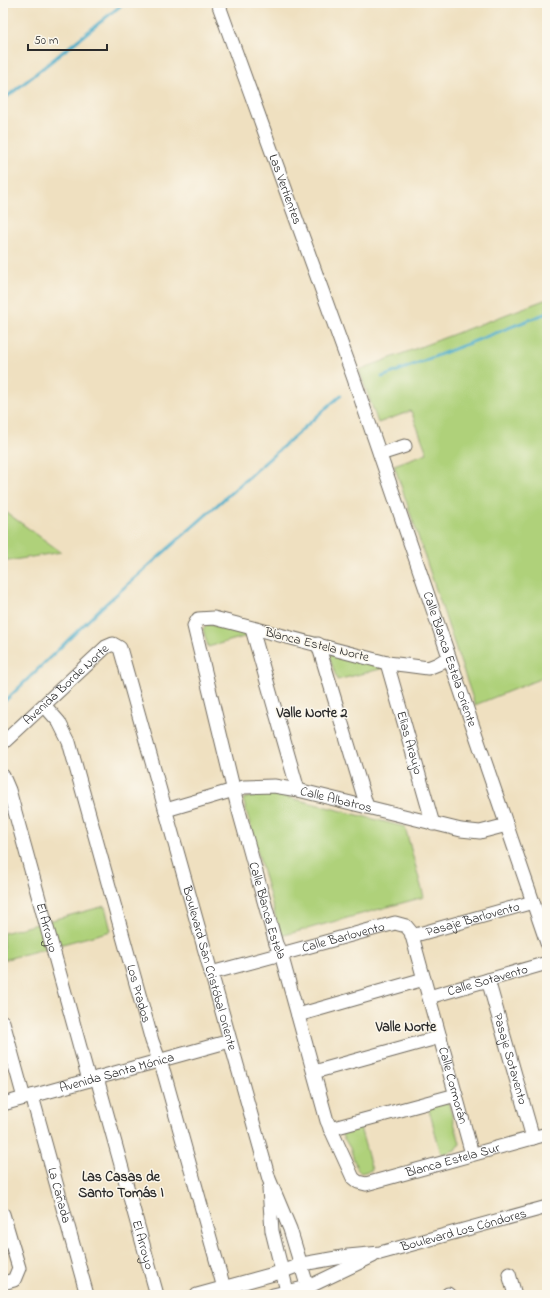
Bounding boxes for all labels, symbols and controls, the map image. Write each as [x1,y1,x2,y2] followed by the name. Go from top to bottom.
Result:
[28,26,107,52] scale bar
[34,32,58,50] text: 50 m
[264,151,307,227] street label: Las Vertientes
[418,589,482,730] street label: Calle Blanca Estela Oriente
[262,623,371,667] street label: Blanca Estela Norte
[19,639,113,729] street label: Avenida Borde Norte
[275,703,348,724] district label: Valle Norte 2
[392,709,428,777] street label: Elias Araujo
[298,781,375,817] street label: Calle Albatros
[244,860,291,961] street label: Calle Blanca Estela
[177,883,242,1053] street label: Boulevard San Cristóbal Oriente
[424,897,522,941] street label: Pasaje Barlovento
[31,901,63,955] street label: El Arroyo
[300,917,387,957] street label: Calle Barlovento
[445,959,530,1001] street label: Calle Sotavento
[122,962,156,1025] street label: Los Prados
[488,1011,533,1107] street label: Pasaje Sotavento
[375,1017,437,1038] district label: Valle Norte
[433,1045,473,1126] street label: Calle Cormorán
[57,1047,176,1097] street label: Avenida Santa Mónica
[403,1138,503,1182] street label: Blanca Estela Sur
[43,1165,76,1225] street label: La Cañada
[78,1167,164,1204] district label: Las Casas de Santo Tomás I
[397,1203,529,1257] street label: Boulevard Los Cóndores
[127,1218,159,1272] street label: El Arroyo

